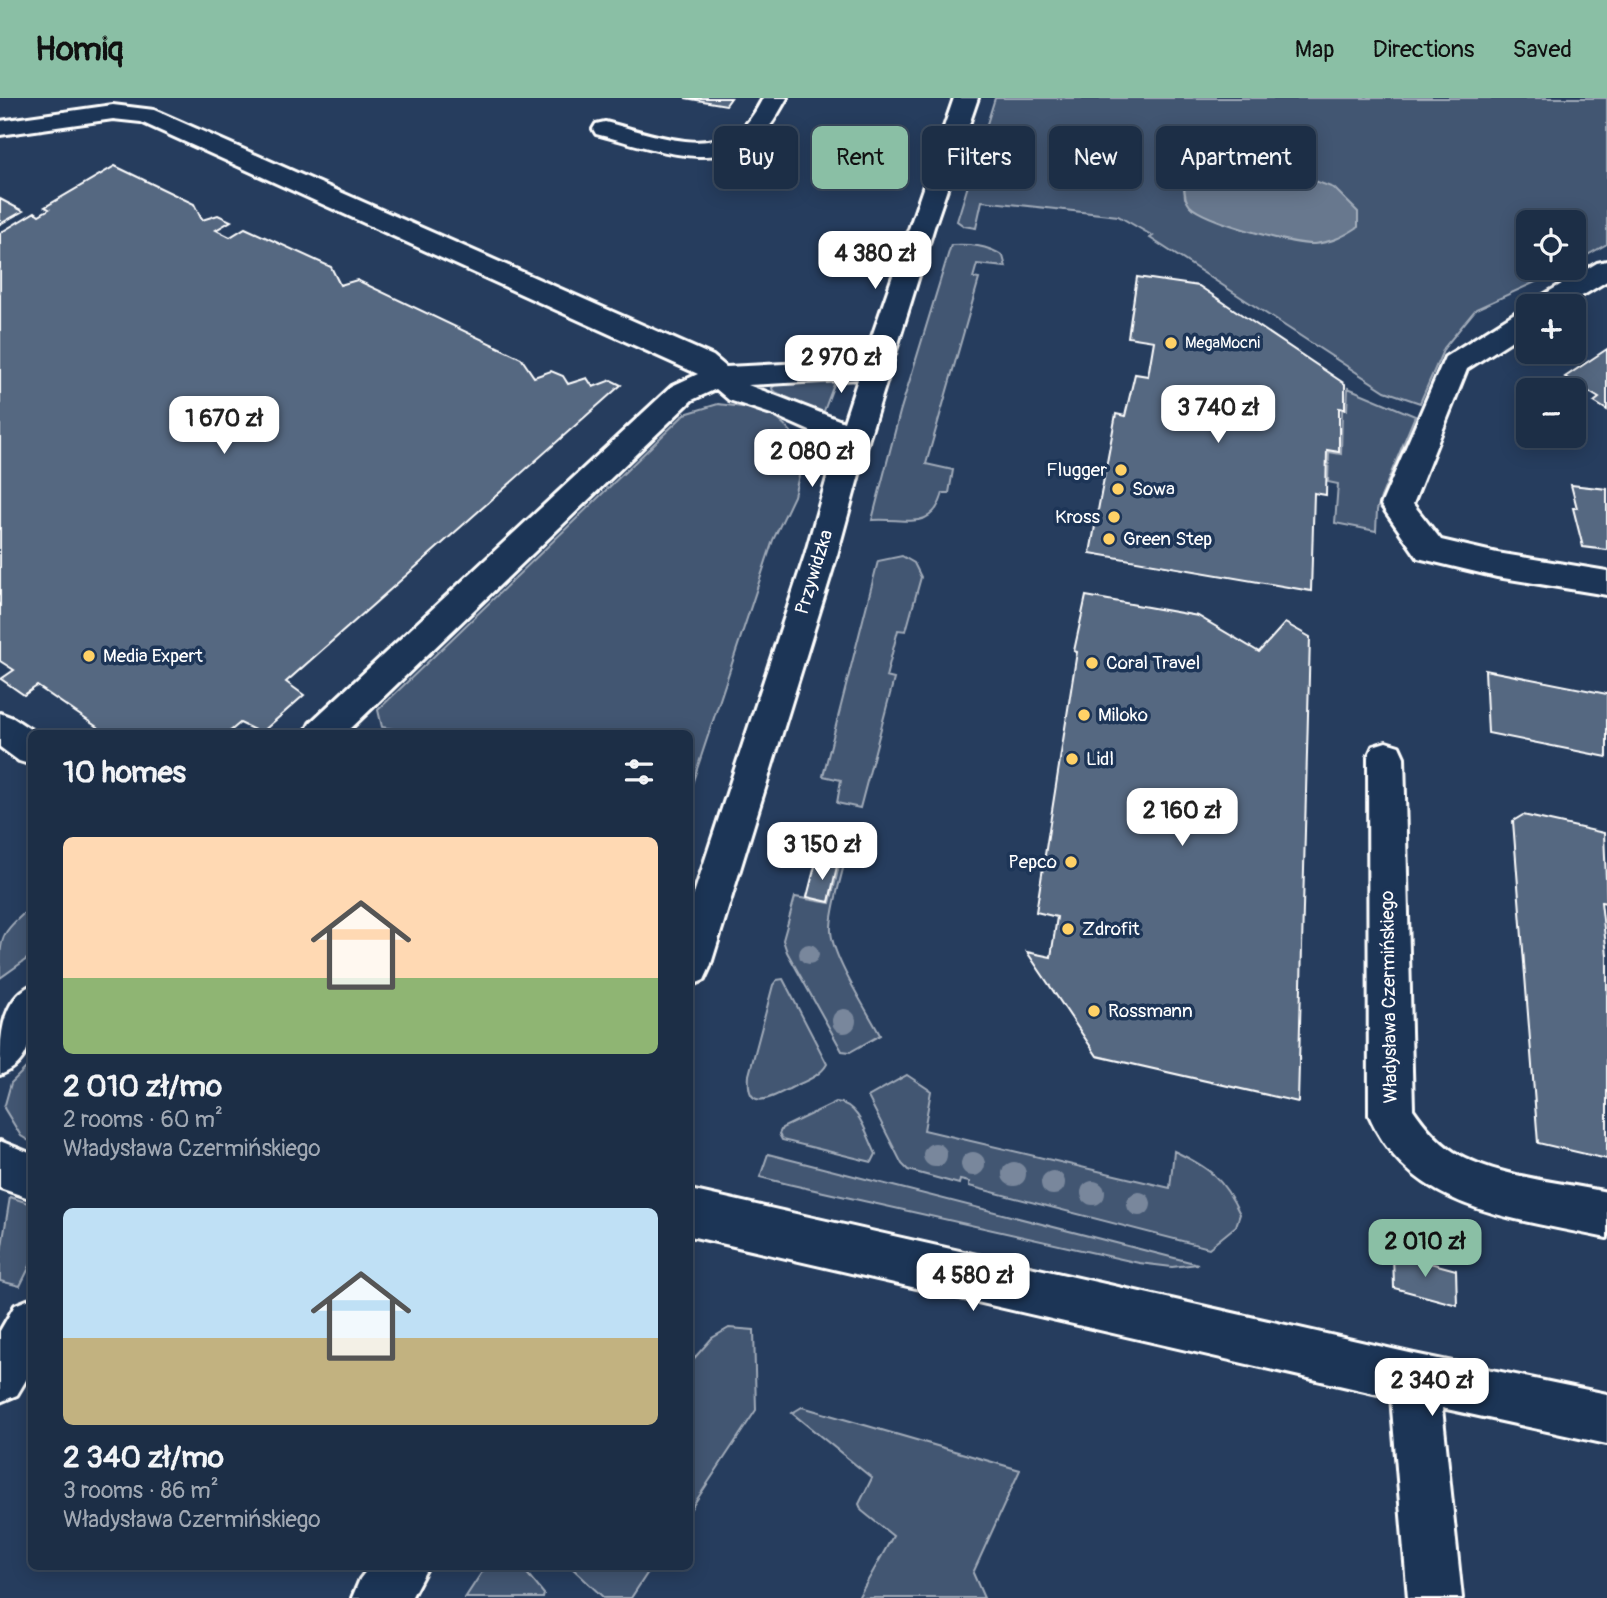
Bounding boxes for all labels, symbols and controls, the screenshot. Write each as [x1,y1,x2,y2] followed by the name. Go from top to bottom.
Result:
[35,29,123,70] text: Homiq
[1295,35,1335,64] text: Map
[1373,35,1474,64] text: Directions
[1512,35,1572,64] text: Saved
[714,126,798,189] chip: Buy
[812,126,908,189] chip: Rent
[922,126,1035,189] chip: Filters
[1049,126,1142,189] chip: New
[1156,126,1316,189] chip: Apartment
[1516,210,1586,448] map controls
[1516,210,1586,280] button: locate
[803,232,947,291] pin: 4 380 zł
[834,239,916,268] text: 4 380 zł
[1516,294,1586,364] button: +
[1185,333,1260,353] place label: MegaMocni
[1163,335,1179,351] marker: MegaMocni
[769,336,913,395] pin: 2 970 zł
[801,343,881,372] text: 2 970 zł
[1516,378,1586,448] button: −
[1146,386,1290,445] pin: 3 740 zł
[1177,393,1259,422] text: 3 740 zł
[152,396,296,456] pin: 1 670 zł
[185,404,263,433] text: 1 670 zł
[740,430,884,489] pin: 2 080 zł
[770,437,854,466] text: 2 080 zł
[1046,458,1107,482] place label: Flugger
[1113,462,1129,478] marker: Flugger
[1132,477,1175,501] place label: Sowa
[1110,481,1126,497] marker: Sowa
[1055,505,1100,529] place label: Kross
[1106,509,1122,525] marker: Kross
[790,527,838,617] street label: Przywidzka
[1123,527,1212,551] place label: Green Step
[1101,531,1117,547] marker: Green Step
[103,644,203,668] place label: Media Expert
[81,648,97,664] marker: Media Expert
[1106,651,1200,675] place label: Coral Travel
[1084,655,1100,671] marker: Coral Travel
[1098,703,1148,727] place label: Miloko
[1076,707,1092,723] marker: Miloko
[1086,747,1114,771] place label: Lidl
[1064,751,1080,767] marker: Lidl
[620,753,658,791] icon: filters
[63,754,186,791] text: 10 homes
[1110,788,1254,848] pin: 2 160 zł
[1143,796,1221,825] text: 2 160 zł
[750,822,894,882] pin: 3 150 zł
[783,830,861,859] text: 3 150 zł
[1008,850,1057,874] place label: Pepco
[1063,854,1079,870] marker: Pepco
[298,882,424,1008] icon: home
[1375,890,1403,1104] street label: Władysława Czermińskiego
[1082,917,1140,941] place label: Zdrofit
[1060,921,1076,937] marker: Zdrofit
[1108,999,1193,1023] place label: Rossmann
[1086,1003,1102,1019] marker: Rossmann
[63,1068,222,1105] text: 2 010 zł/mo
[63,1105,223,1134] text: 2 rooms · 60 m²
[63,1134,321,1163] text: Władysława Czermińskiego
[1353,1220,1497,1279] pin: 2 010 zł
[1385,1227,1465,1256] text: 2 010 zł
[298,1253,424,1379] icon: home
[901,1254,1045,1313] pin: 4 580 zł
[933,1261,1013,1290] text: 4 580 zł
[1360,1358,1504,1418] pin: 2 340 zł
[1391,1366,1473,1395] text: 2 340 zł
[63,1439,224,1476] text: 2 340 zł/mo
[63,1476,219,1505] text: 3 rooms · 86 m²
[63,1505,321,1534] text: Władysława Czermińskiego

